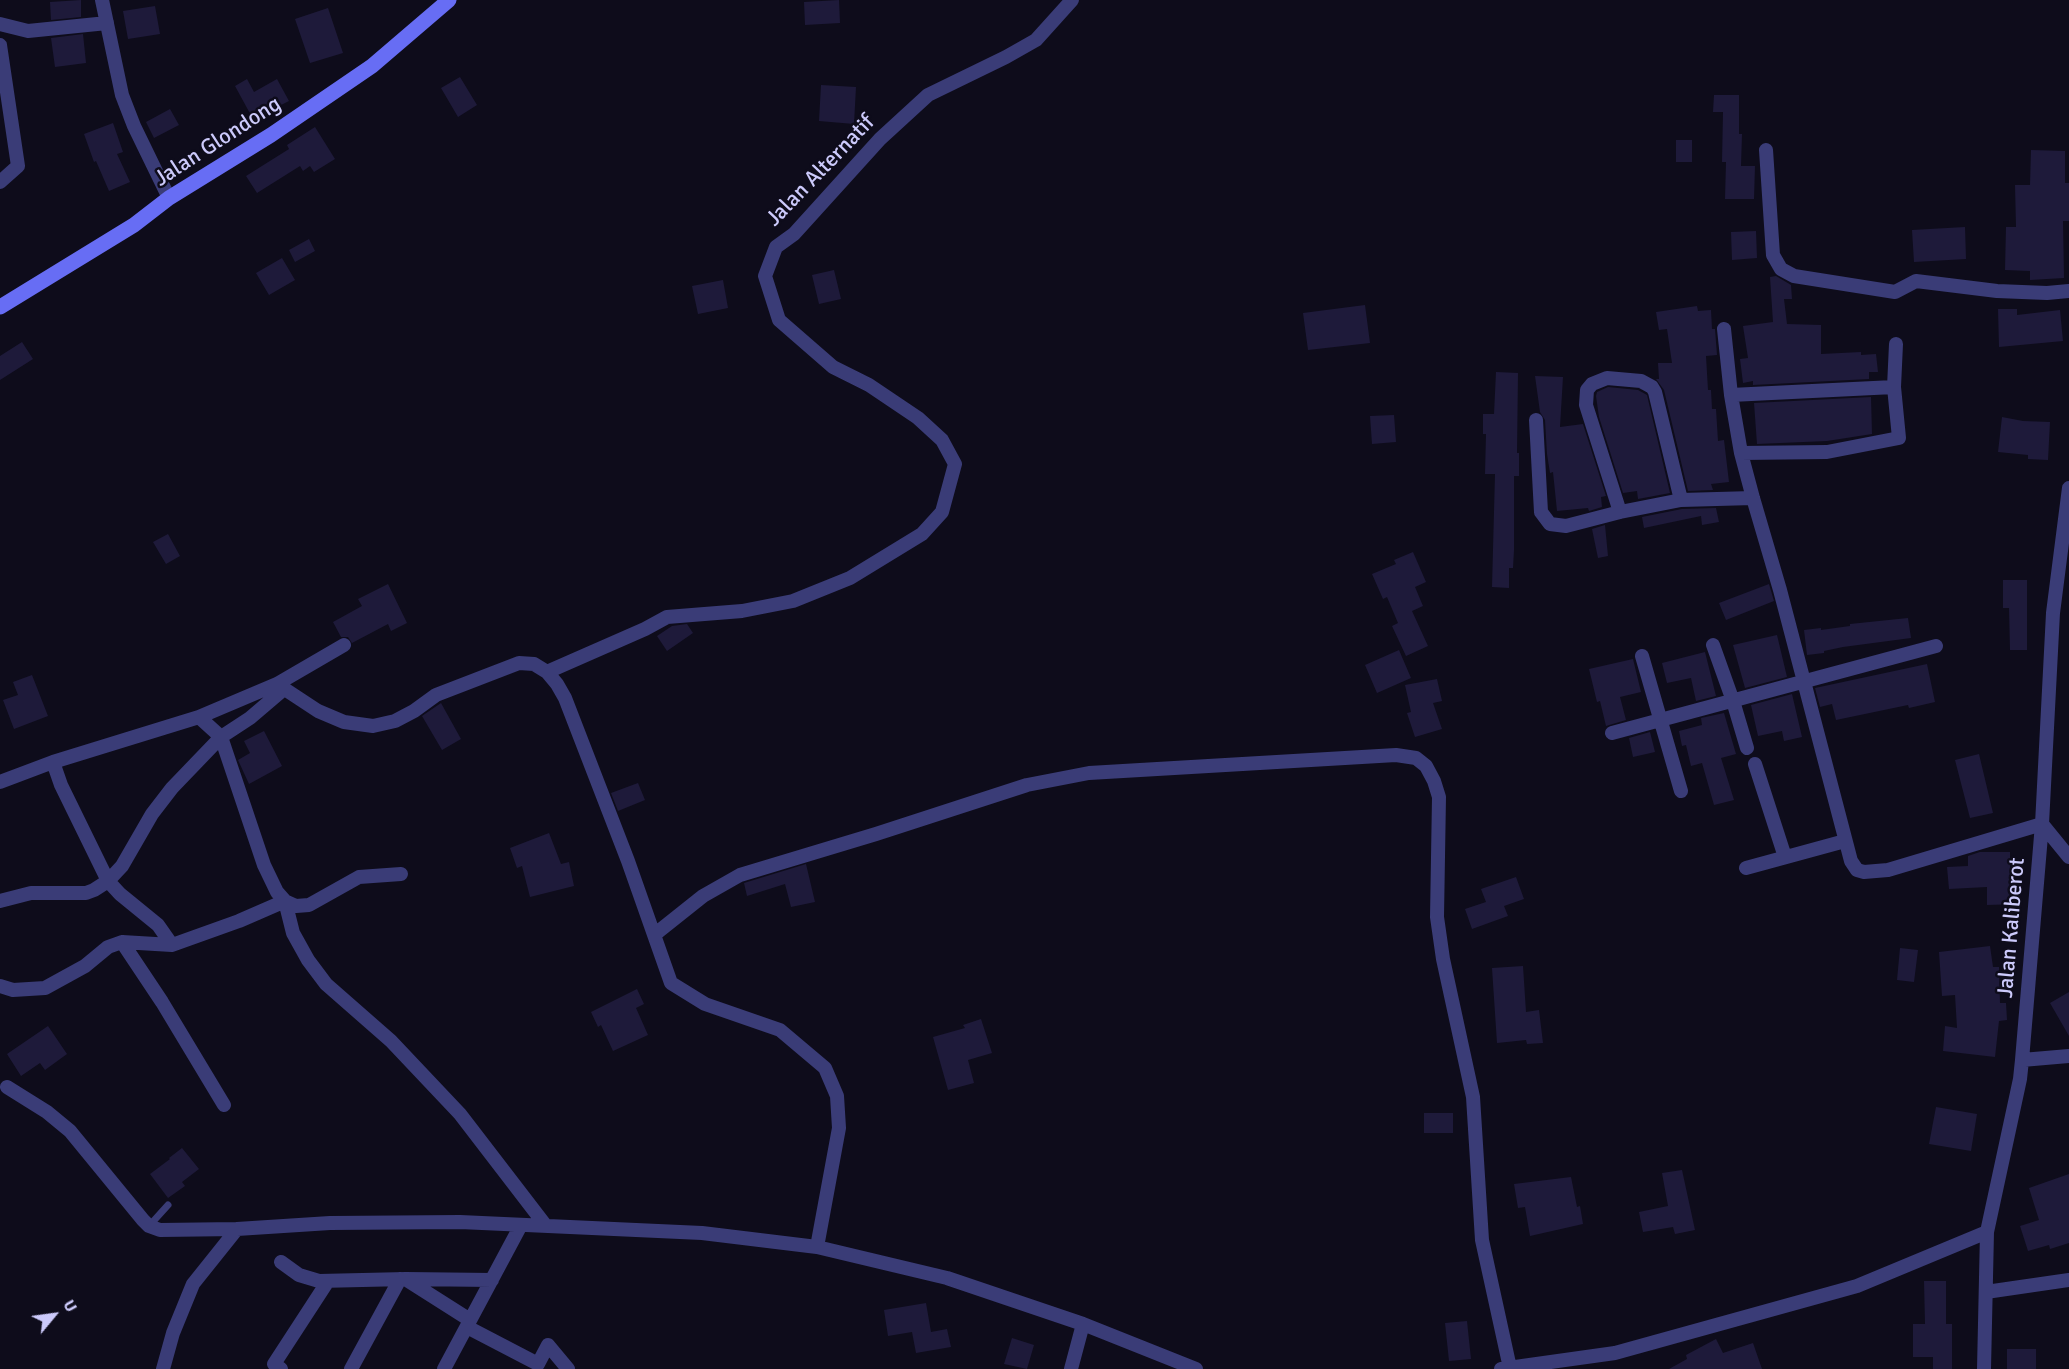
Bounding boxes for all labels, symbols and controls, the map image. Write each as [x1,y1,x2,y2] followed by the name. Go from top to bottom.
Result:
[150,91,286,193] street label: Jalan Glondong
[761,110,881,232] street label: Jalan Alternatif
[1993,857,2031,999] street label: Jalan Kaliberot
[24,1285,84,1345] north arrow
[58,1297,81,1316] text: U

